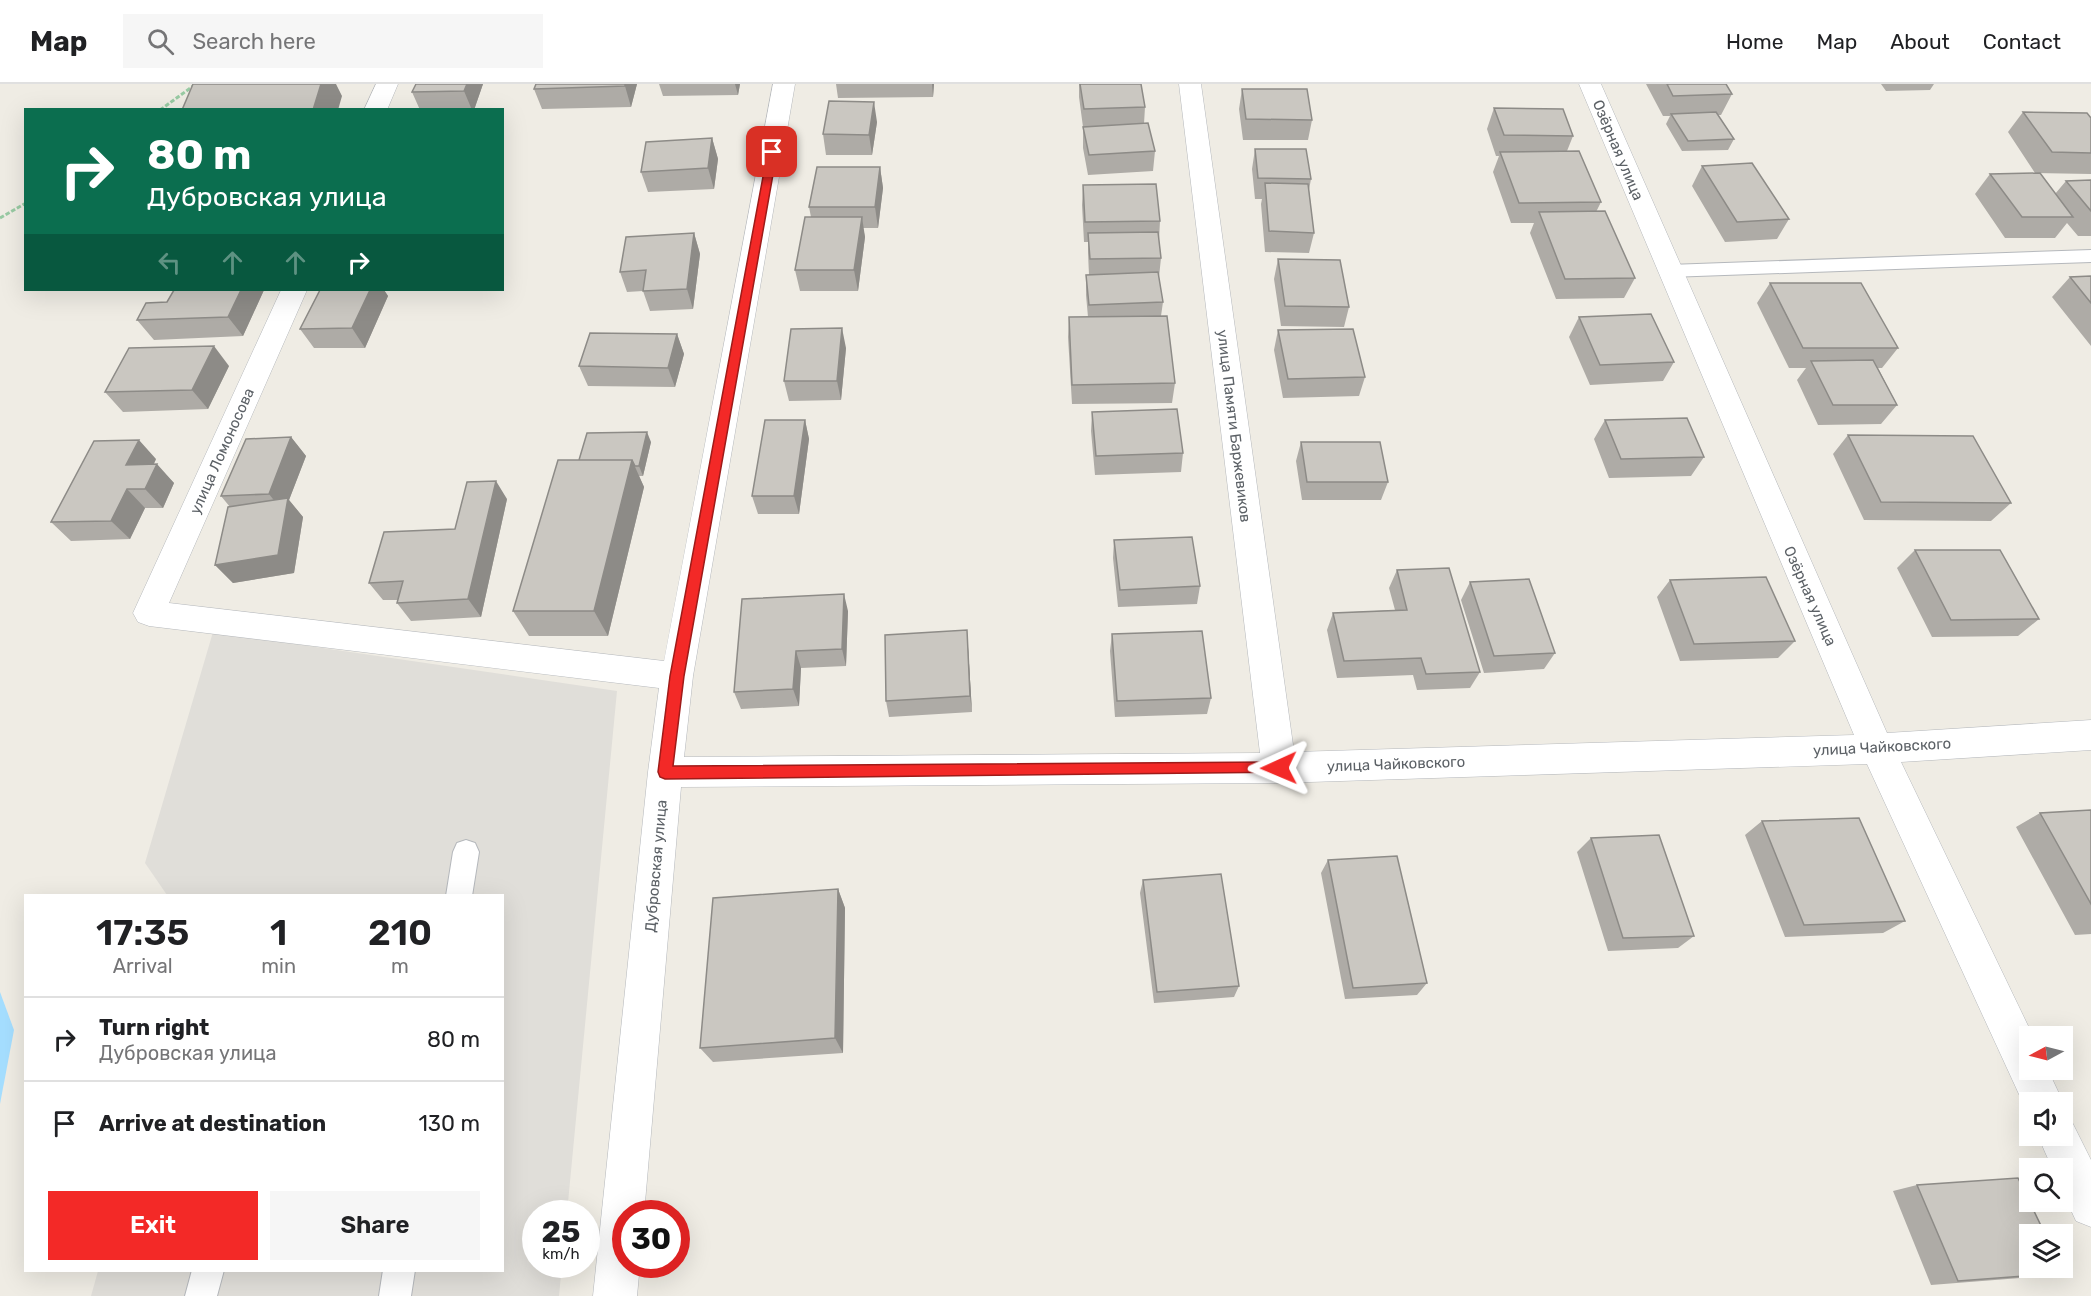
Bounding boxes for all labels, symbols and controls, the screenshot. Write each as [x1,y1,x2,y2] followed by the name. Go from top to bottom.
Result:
[123,14,543,68] search box
[30,25,87,58] text: Map
[144,25,177,58] icon: search
[192,28,316,55] text: Search here
[1726,29,1783,54] text: Home
[1816,29,1857,54] text: Map
[1890,29,1950,54] text: About
[1983,29,2061,54] text: Contact
[1589,97,1647,203] street label: Озёрная улица
[746,126,797,177] pin
[147,130,251,180] text: 80 m
[48,132,126,210] icon: right
[755,135,788,168] icon: arrive
[147,181,387,213] text: Дубровская улица
[153,246,186,279] icon: left
[216,246,249,279] icon: ahead
[279,246,312,279] icon: ahead
[342,246,375,279] icon: right
[1213,329,1255,523] street label: улица Памяти Баржевиков
[186,385,258,517] street label: улица Ломоносова
[1780,543,1840,649] street label: Озёрная улица
[1813,734,1951,760] street label: улица Чайковского
[1247,736,1311,800] position arrow
[1327,753,1465,775] street label: улица Чайковского
[641,799,671,933] street label: Дубровская улица
[96,911,189,954] text: 17:35
[270,911,287,954] text: 1
[368,911,432,954] text: 210
[113,954,173,978] text: Arrival
[261,954,296,978] text: min
[391,954,409,978] text: m
[99,1014,209,1041] text: Turn right
[48,1023,81,1056] icon: right
[427,1026,480,1053] text: 80 m
[2019,1026,2073,1080] north arrow
[2019,1026,2073,1278] map controls
[99,1041,276,1065] text: Дубровская улица
[2019,1092,2073,1146] button: sound
[48,1107,81,1140] icon: arrive
[99,1110,326,1137] text: Arrive at destination
[418,1110,480,1137] text: 130 m
[2019,1158,2073,1212] button: search
[48,1191,258,1260] button: Exit
[270,1191,480,1260] button: Share
[612,1200,690,1278] speed limit sign: 30
[542,1214,580,1250] text: 25
[2019,1224,2073,1278] button: layers
[542,1245,580,1263] text: km/h

